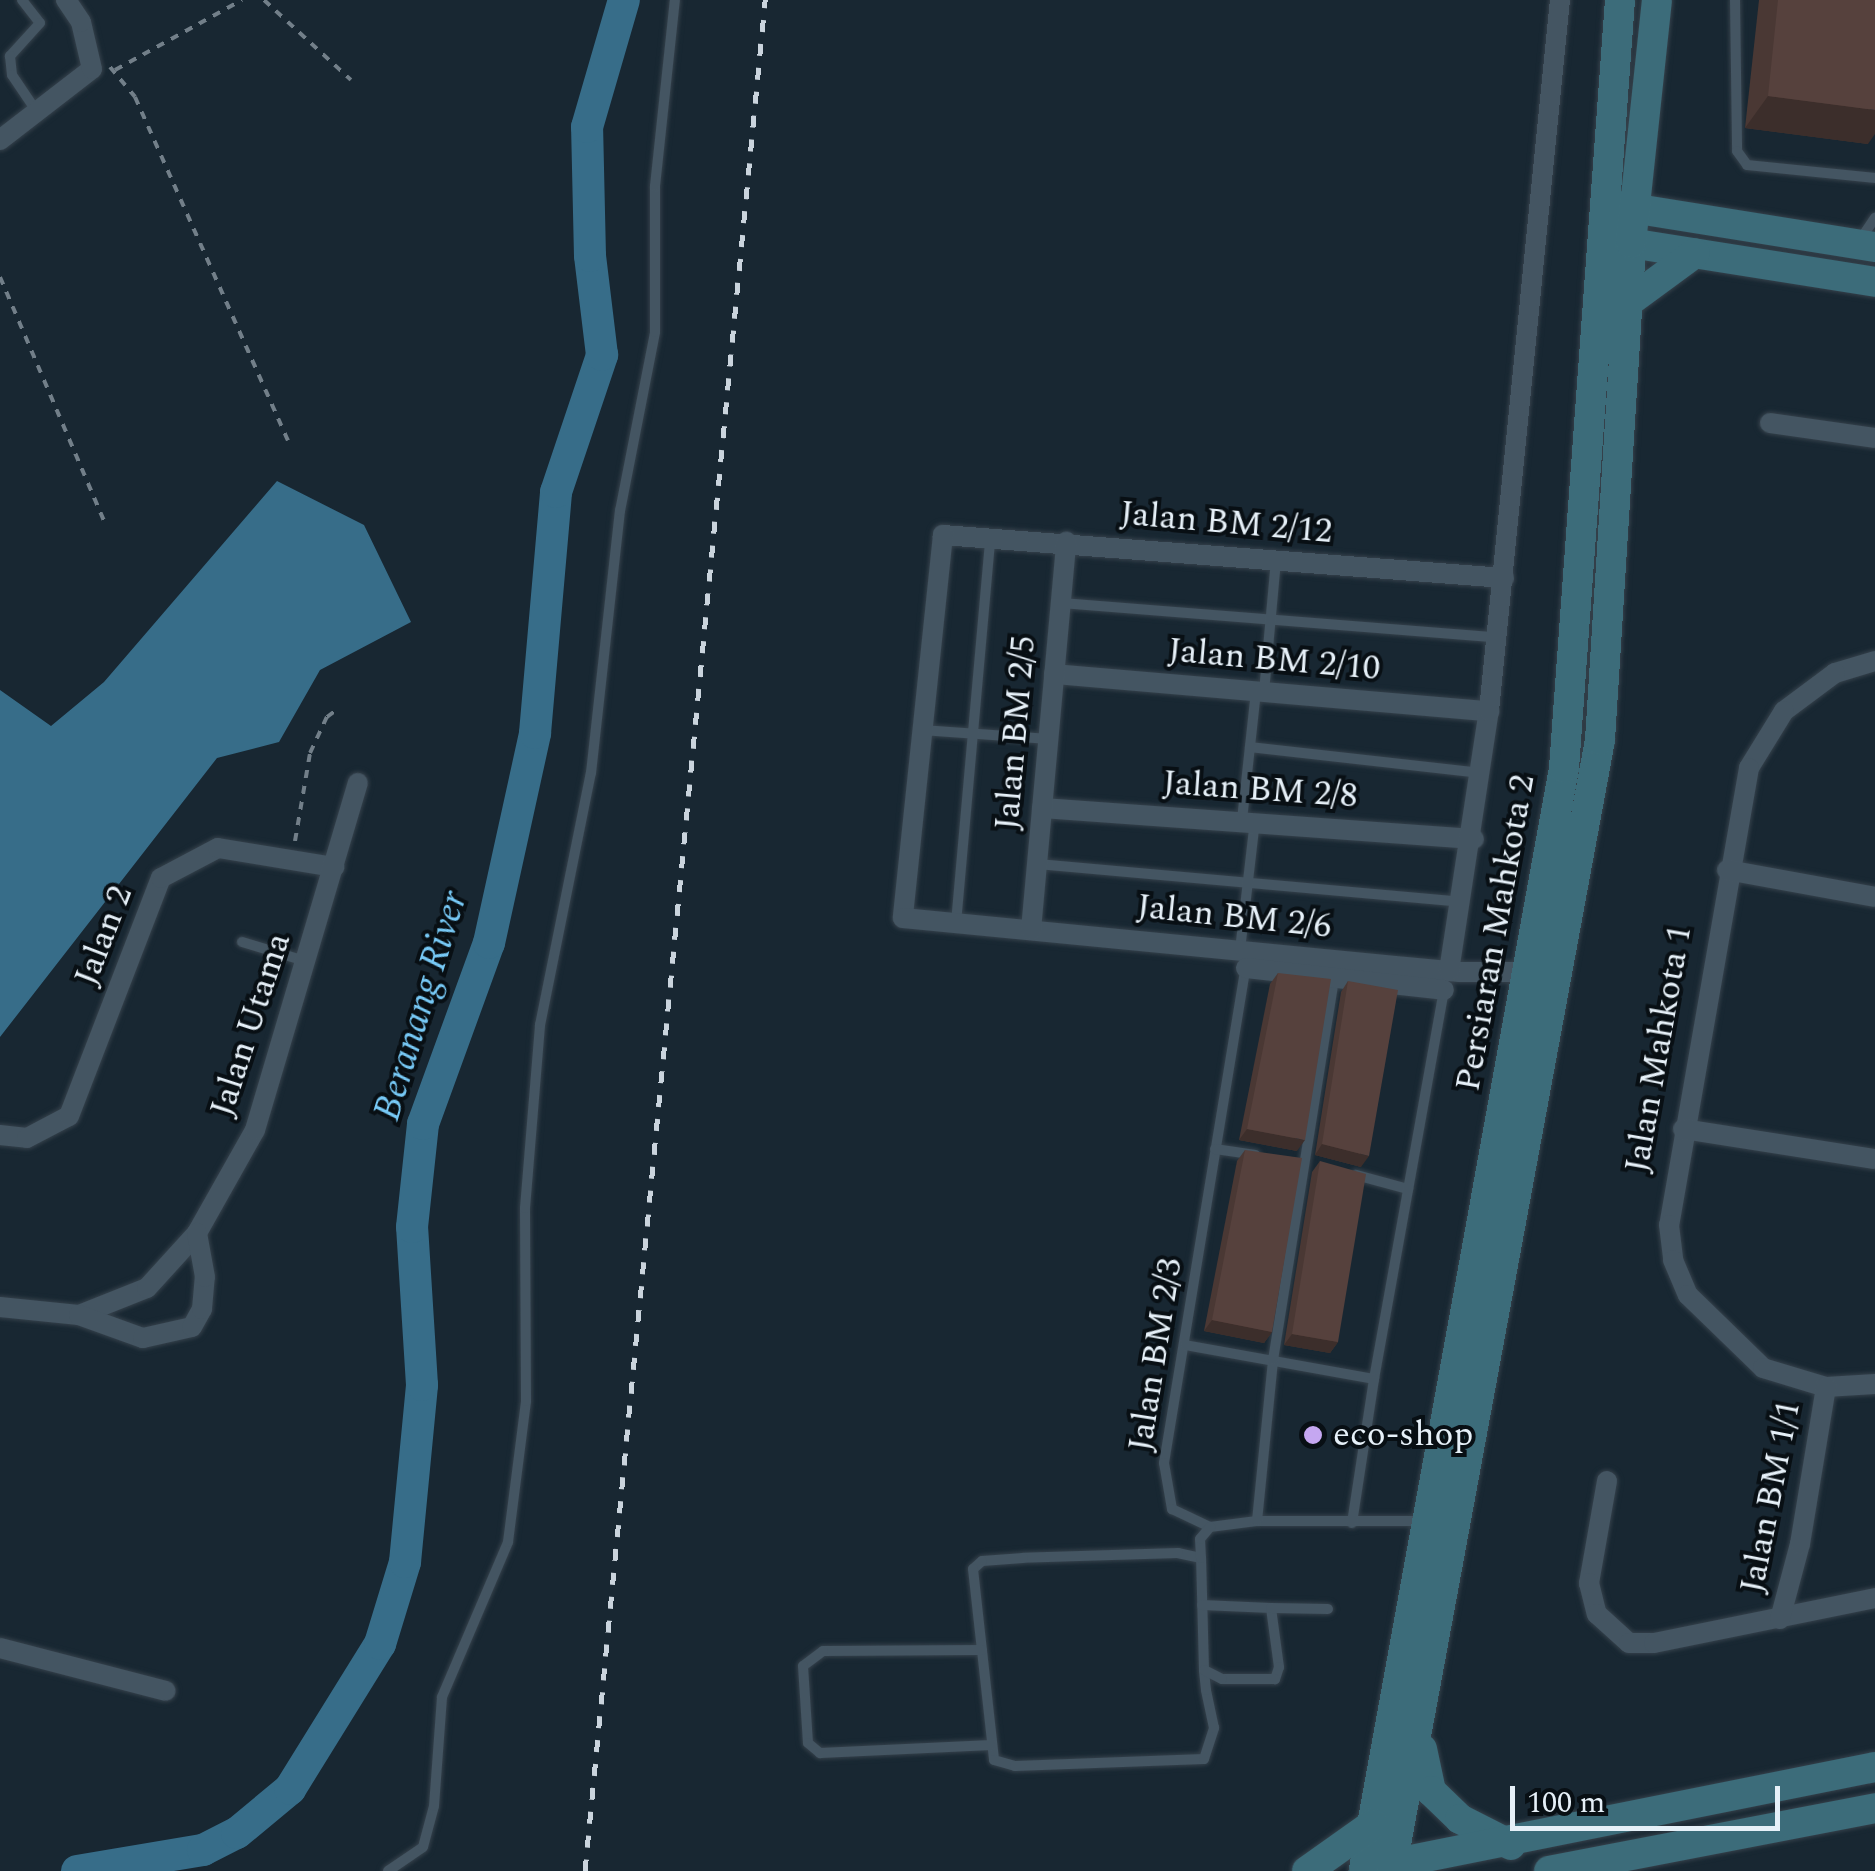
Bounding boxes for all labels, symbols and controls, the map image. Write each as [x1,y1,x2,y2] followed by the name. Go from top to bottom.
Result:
[1118,493,1334,553] street label: Jalan BM 2/12
[1166,630,1382,690] street label: Jalan BM 2/10
[987,634,1045,832] street label: Jalan BM 2/5
[1161,762,1359,818] street label: Jalan BM 2/8
[1447,772,1545,1094] street label: Persiaran Mahkota 2
[66,880,142,992] street label: Jalan 2
[365,886,479,1126] water label: Beranang River
[1135,886,1333,948] street label: Jalan BM 2/6
[1617,922,1701,1176] street label: Jalan Mahkota 1
[202,928,300,1122] street label: Jalan Utama
[1120,1255,1192,1455] street label: Jalan BM 2/3
[1732,1397,1810,1597] street label: Jalan BM 1/1
[1333,1414,1473,1456] place label: eco-shop
[1302,1424,1324,1446] marker: eco-shop
[1515,1766,1785,1828] scale bar
[1527,1780,1605,1826] text: 100 m

